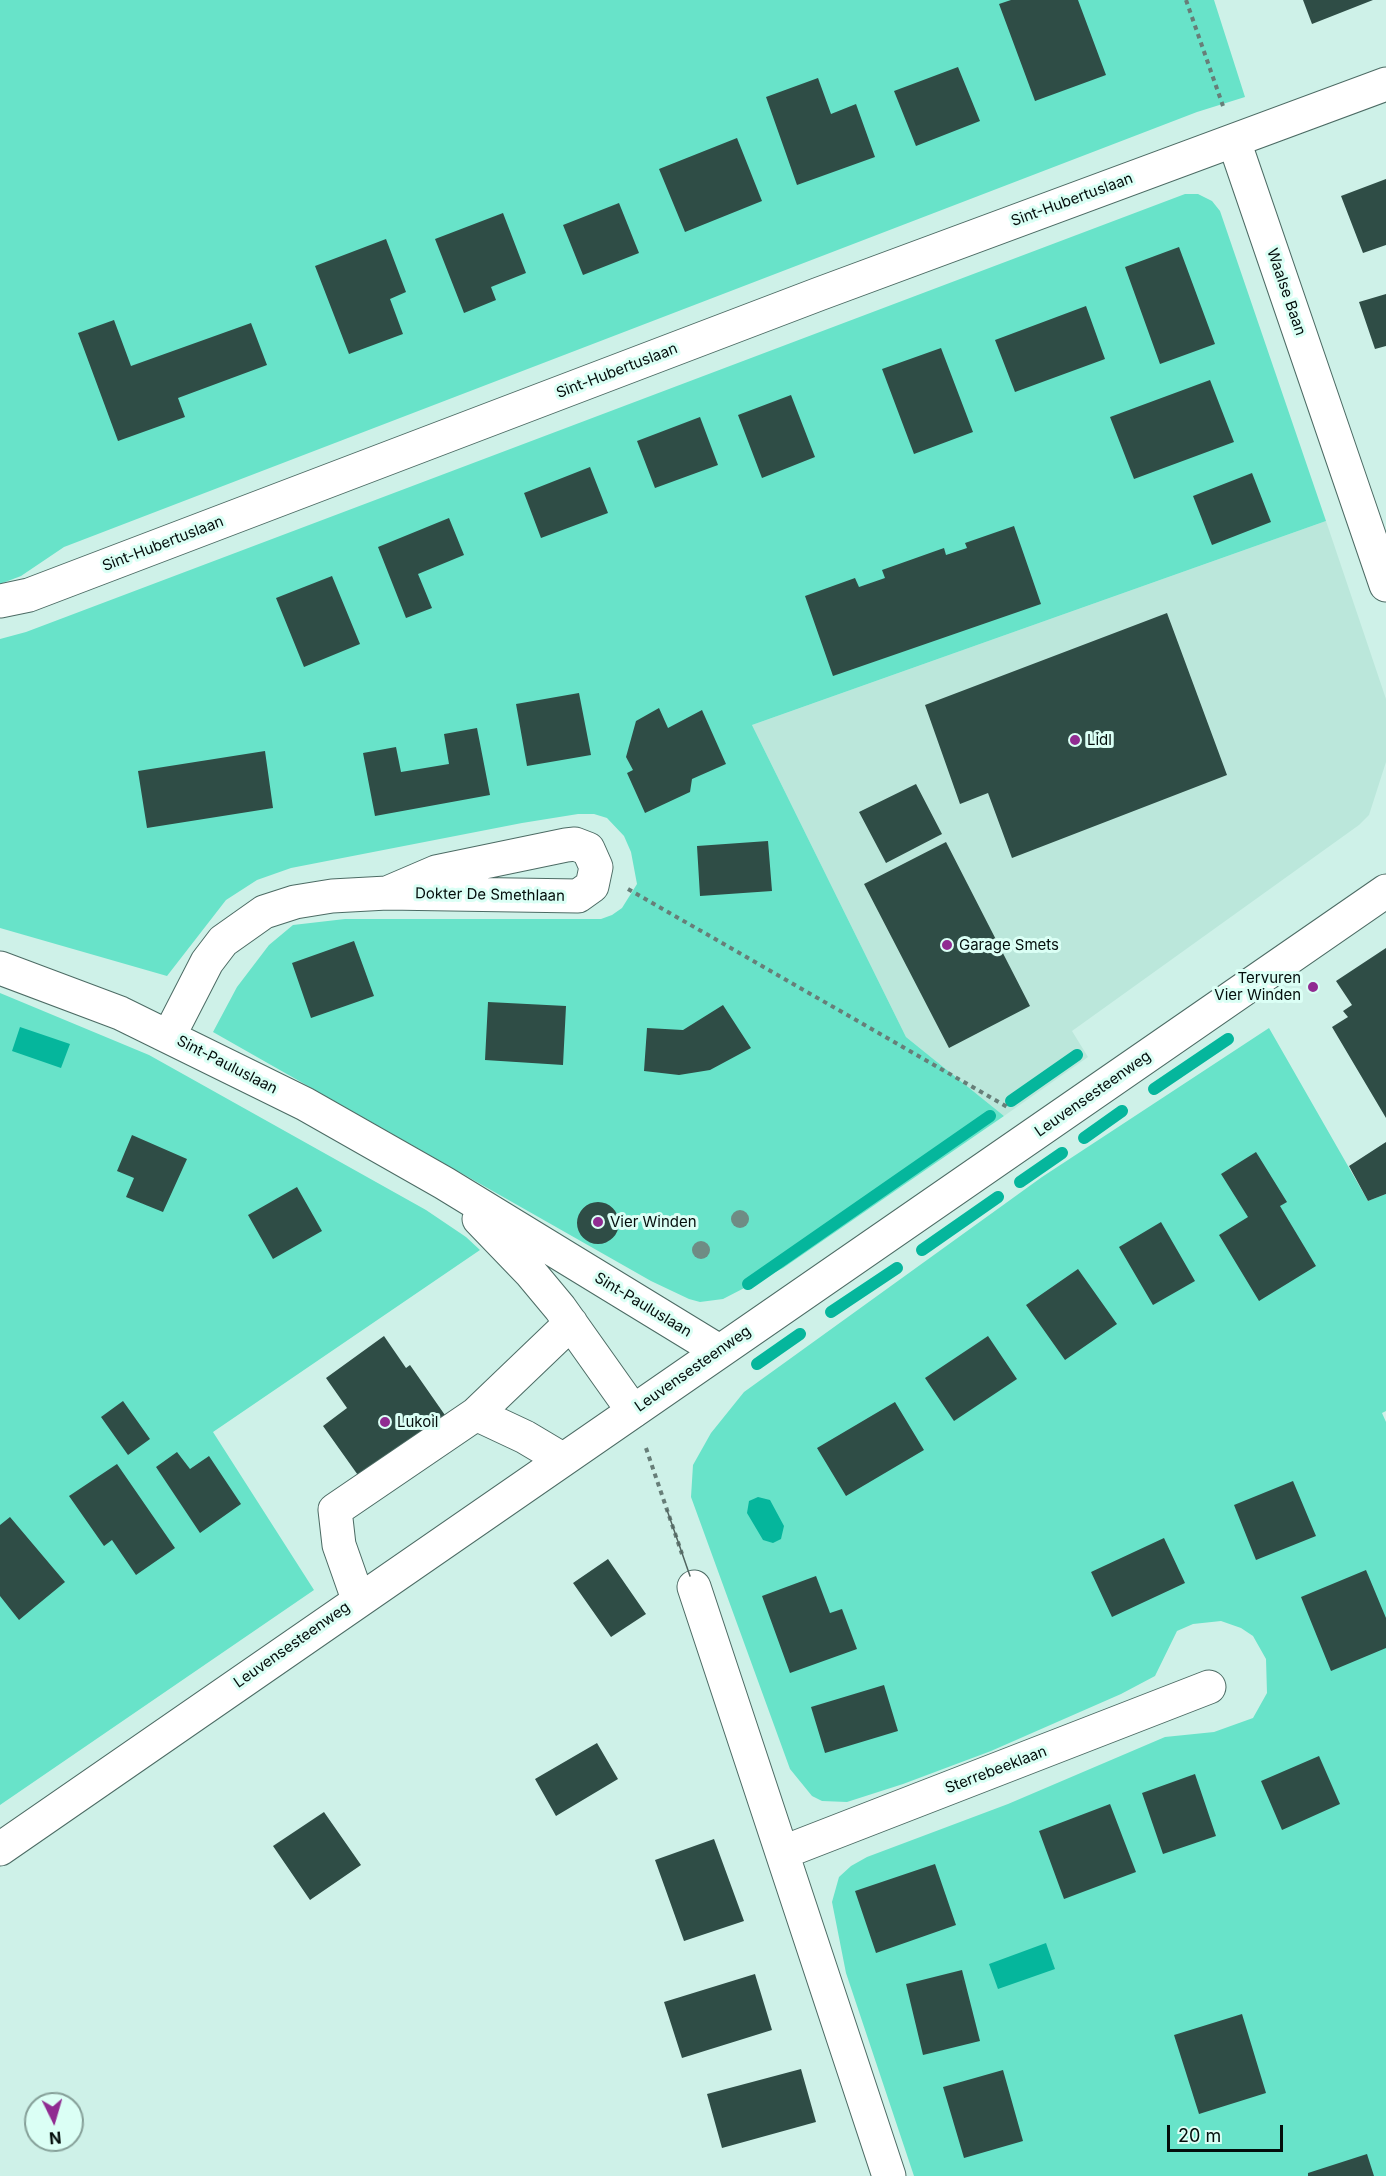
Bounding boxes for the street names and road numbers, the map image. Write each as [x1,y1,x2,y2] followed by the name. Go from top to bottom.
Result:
[1009,170,1135,230] street label: Sint-Hubertuslaan
[1263,246,1309,338] street label: Waalse Baan
[554,340,680,402] street label: Sint-Hubertuslaan
[100,513,226,575] street label: Sint-Hubertuslaan
[415,885,565,905] street label: Dokter De Smethlaan
[174,1032,280,1098] street label: Sint-Pauluslaan
[1032,1047,1154,1141] street label: Leuvensesteenweg
[591,1269,695,1341] street label: Sint-Pauluslaan
[632,1322,754,1416] street label: Leuvensesteenweg
[231,1598,353,1692] street label: Leuvensesteenweg
[943,1742,1049,1798] street label: Sterrebeeklaan

